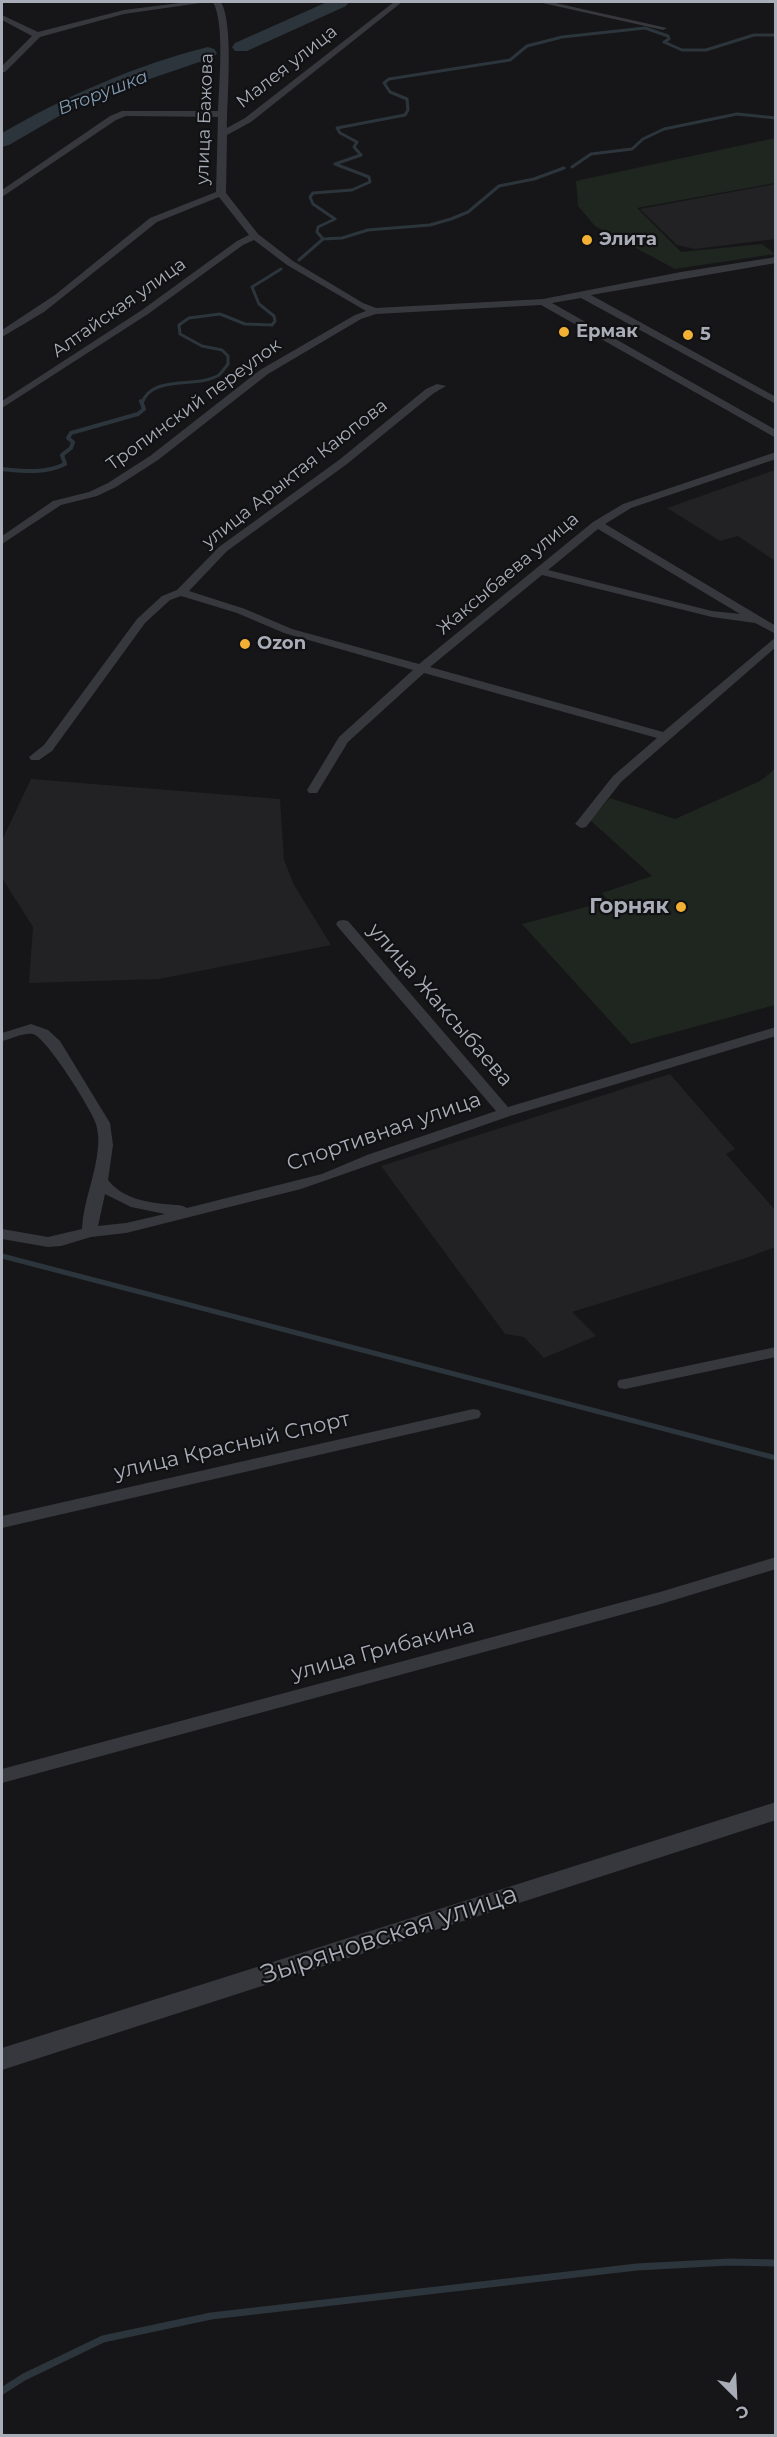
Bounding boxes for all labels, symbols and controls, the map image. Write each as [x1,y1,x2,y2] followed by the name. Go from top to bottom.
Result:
[232,21,342,113] street label: Малея улица
[192,53,218,185] street label: улица Бажова
[55,66,151,120] water label: Вторушка
[599,229,657,251] place label: Элита
[580,233,594,247] marker: Элита
[48,254,190,362] street label: Алтайская улица
[576,321,638,343] place label: Ермак
[700,324,711,346] place label: 5
[557,325,571,339] marker: Ермак
[681,328,695,342] marker: 5
[103,334,285,476] street label: Тропинский переулок
[198,395,392,553] street label: улица Арыктая Каюпова
[433,508,583,640] street label: Жаксыбаева улица
[257,633,306,655] place label: Ozon
[238,637,252,651] marker: Ozon
[589,894,669,920] place label: Горняк
[674,900,688,914] marker: Горняк
[362,918,518,1092] street label: улица Жаксыбаева
[284,1087,484,1177] street label: Спортивная улица
[112,1407,352,1485] street label: улица Красный Спорт
[289,1613,477,1687] street label: улица Грибакина
[257,1879,521,1991] street label: Зыряновская улица
[705,2365,765,2425] north arrow
[733,2401,752,2423] text: С

